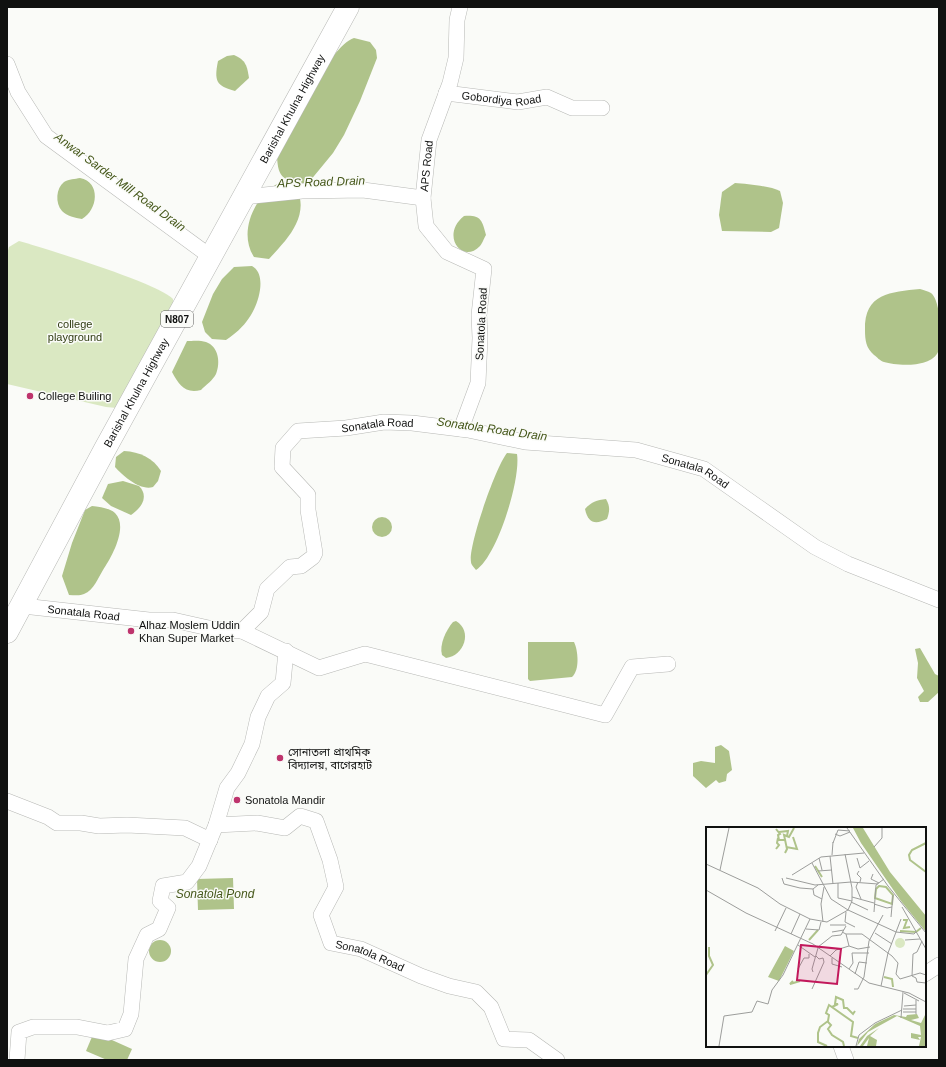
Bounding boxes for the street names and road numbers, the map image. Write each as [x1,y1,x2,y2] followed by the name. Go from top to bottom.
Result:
[257,52,327,165] street label: Barishal Khulna Highway
[461,89,542,108] street label: Gobordiya Road
[418,140,435,192] street label: APS Road
[473,287,489,361] street label: Sonatola Road
[161,311,193,327] road number: N807
[101,336,171,449] street label: Barishal Khulna Highway
[341,416,414,434] street label: Sonatala Road
[660,451,731,491] street label: Sonatala Road
[47,603,121,623] street label: Sonatala Road
[334,938,406,974] street label: Sonatola Road

